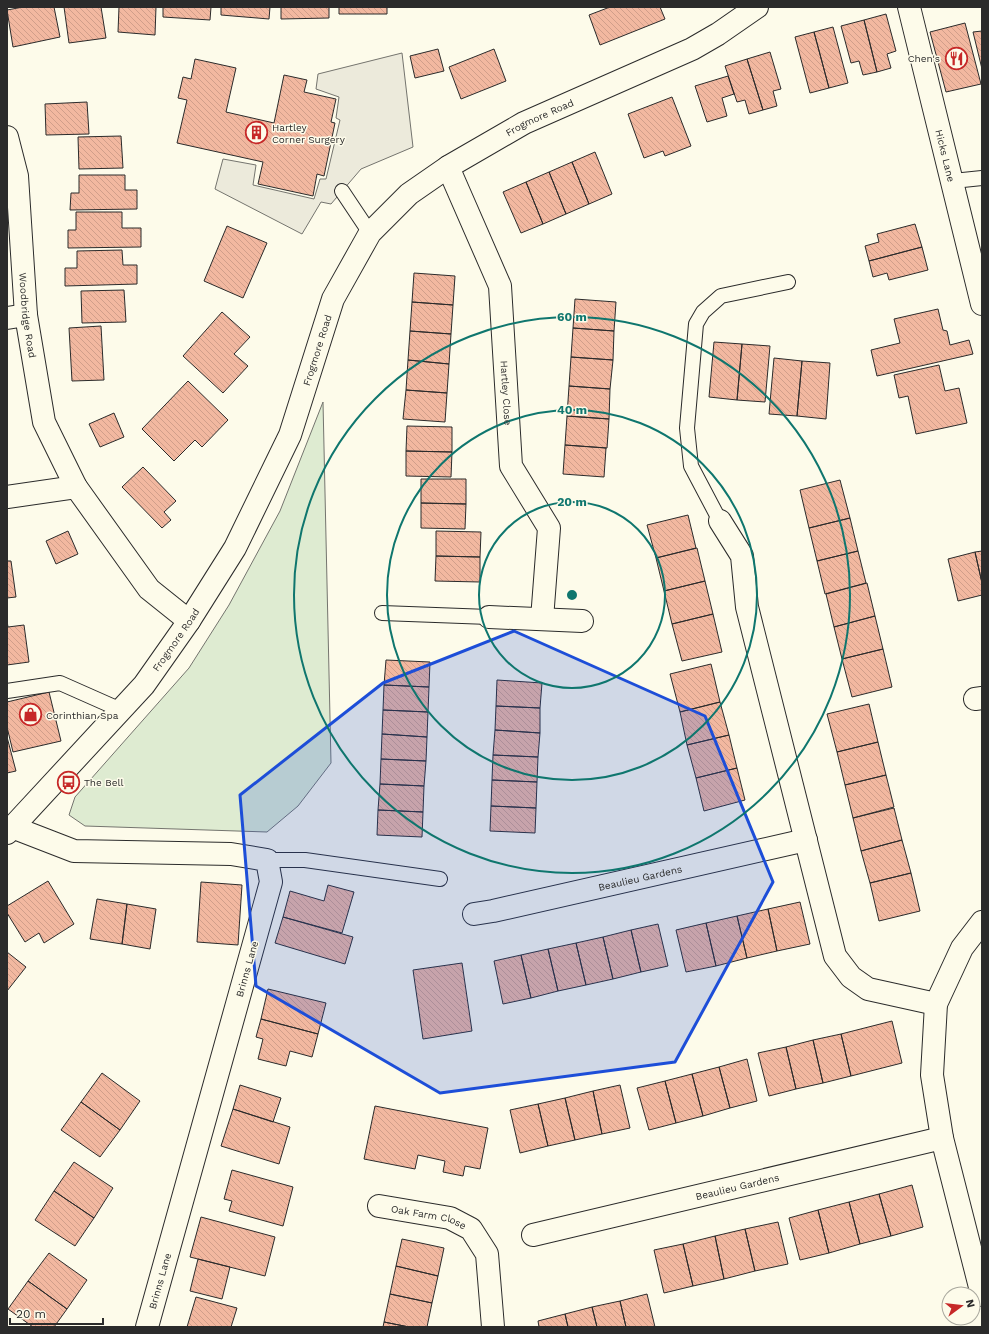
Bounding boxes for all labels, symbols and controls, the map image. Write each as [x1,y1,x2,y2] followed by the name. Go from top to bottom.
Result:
[943,45,969,71] restaurant icon: Chen's
[908,53,940,64] place label: Chen's
[503,96,575,138] street label: Frogmore Road
[243,120,269,146] building icon: Hartley Corner Surgery
[272,122,346,145] place label: Hartley Corner Surgery
[934,128,957,183] street label: Hicks Lane
[18,272,39,359] street label: Woodbridge Road
[557,310,587,324] text: 60 m
[300,313,333,387] street label: Frogmore Road
[499,360,514,426] street label: Hartley Close
[557,403,587,417] text: 40 m
[557,495,587,509] text: 20 m
[565,588,579,602] centre of rings
[150,606,201,673] street label: Frogmore Road
[18,702,44,728] shop icon: Corinthian Spa
[46,710,119,721] place label: Corinthian Spa
[56,769,82,795] bus stop icon: The Bell
[84,777,124,788] place label: The Bell
[597,863,683,892] street label: Beaulieu Gardens
[234,939,260,998] street label: Brinns Lane
[694,1171,780,1202] street label: Beaulieu Gardens
[390,1203,468,1231] street label: Oak Farm Close
[147,1251,173,1310] street label: Brinns Lane
[941,1286,981,1326] north arrow
[963,1298,978,1309] text: N
[10,1300,103,1326] scale bar
[16,1307,46,1321] text: 20 m

